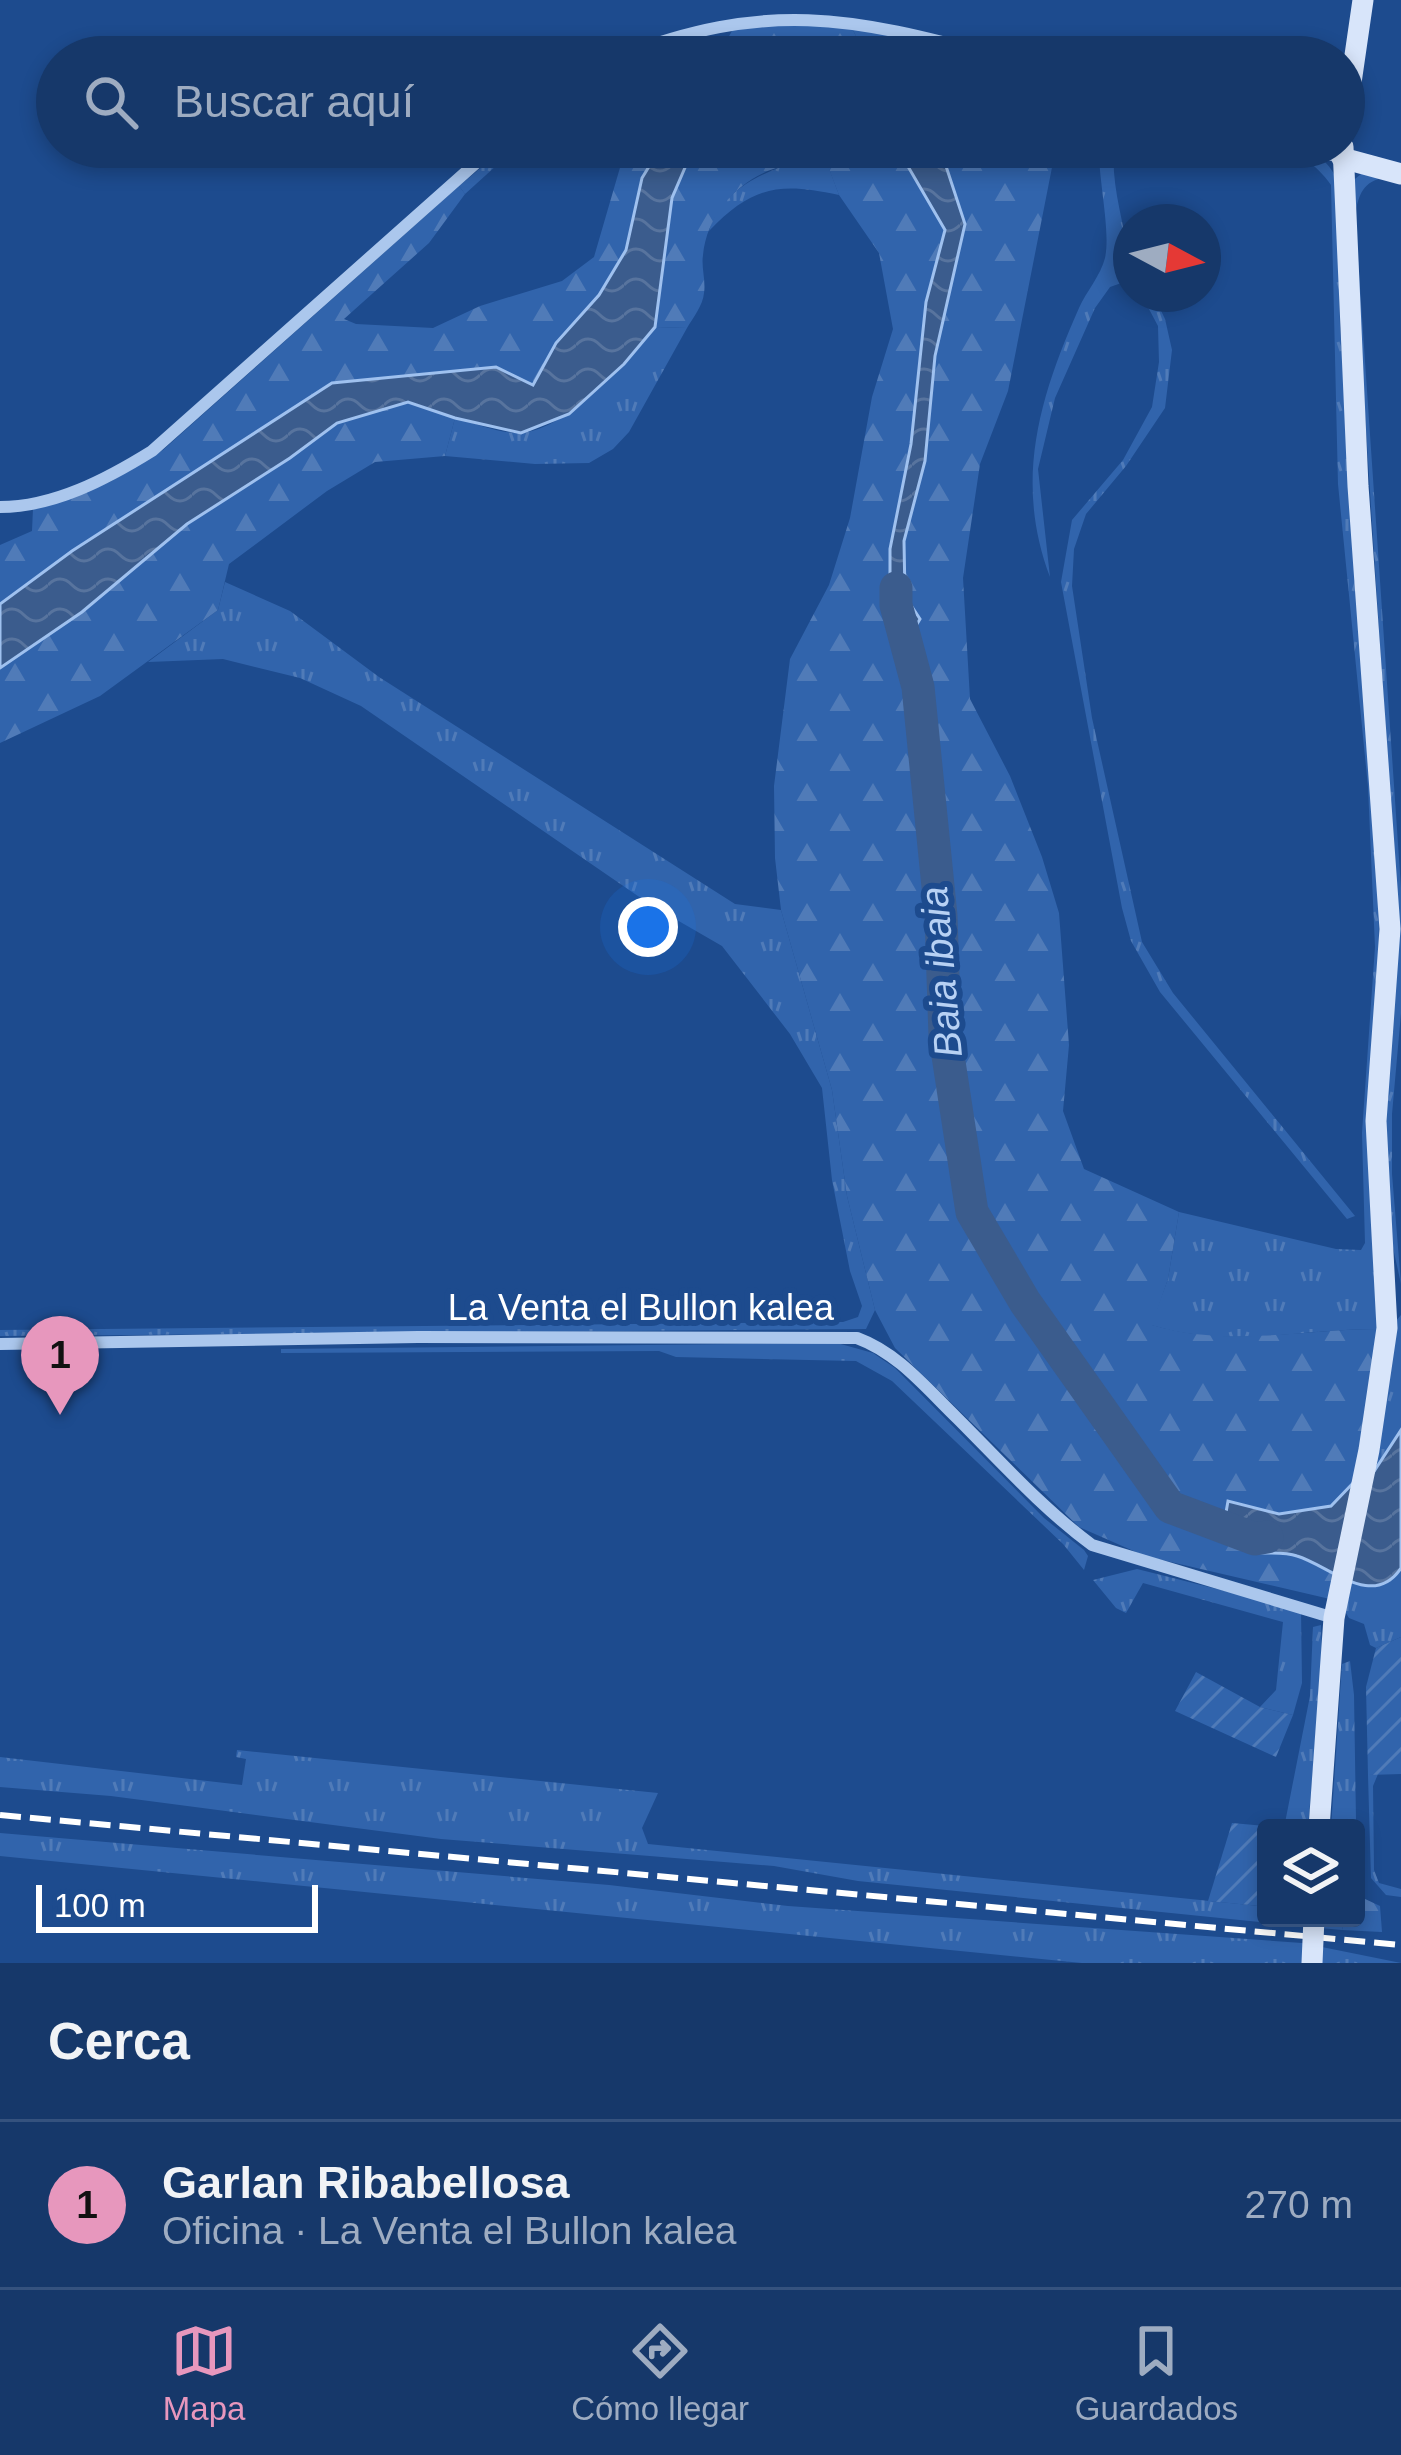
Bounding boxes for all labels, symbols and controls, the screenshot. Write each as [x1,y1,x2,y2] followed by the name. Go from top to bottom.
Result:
[36,36,1365,168] search box
[78,69,144,135] icon: search
[174,76,414,127] text: Buscar aquí
[1113,204,1221,312] north arrow
[912,885,970,1059] water label: Baia ibaia
[618,897,678,957] your location
[448,1287,835,1328] street label: La Venta el Bullon kalea
[21,1316,99,1415] pin: 1
[1257,1819,1365,1927] map controls
[1257,1819,1365,1927] button: layers
[36,1879,318,1932] scale bar
[54,1887,146,1924] text: 100 m
[48,2013,190,2070] text: Cerca
[162,2157,570,2208] text: Garlan Ribabellosa
[76,2183,98,2226] text: 1
[1245,2183,1353,2226] text: 270 m
[162,2209,737,2252] text: Oficina · La Venta el Bullon kalea
[163,2318,245,2428] tab: Mapa
[571,2318,749,2428] tab: Cómo llegar
[1075,2318,1238,2428] tab: Guardados

